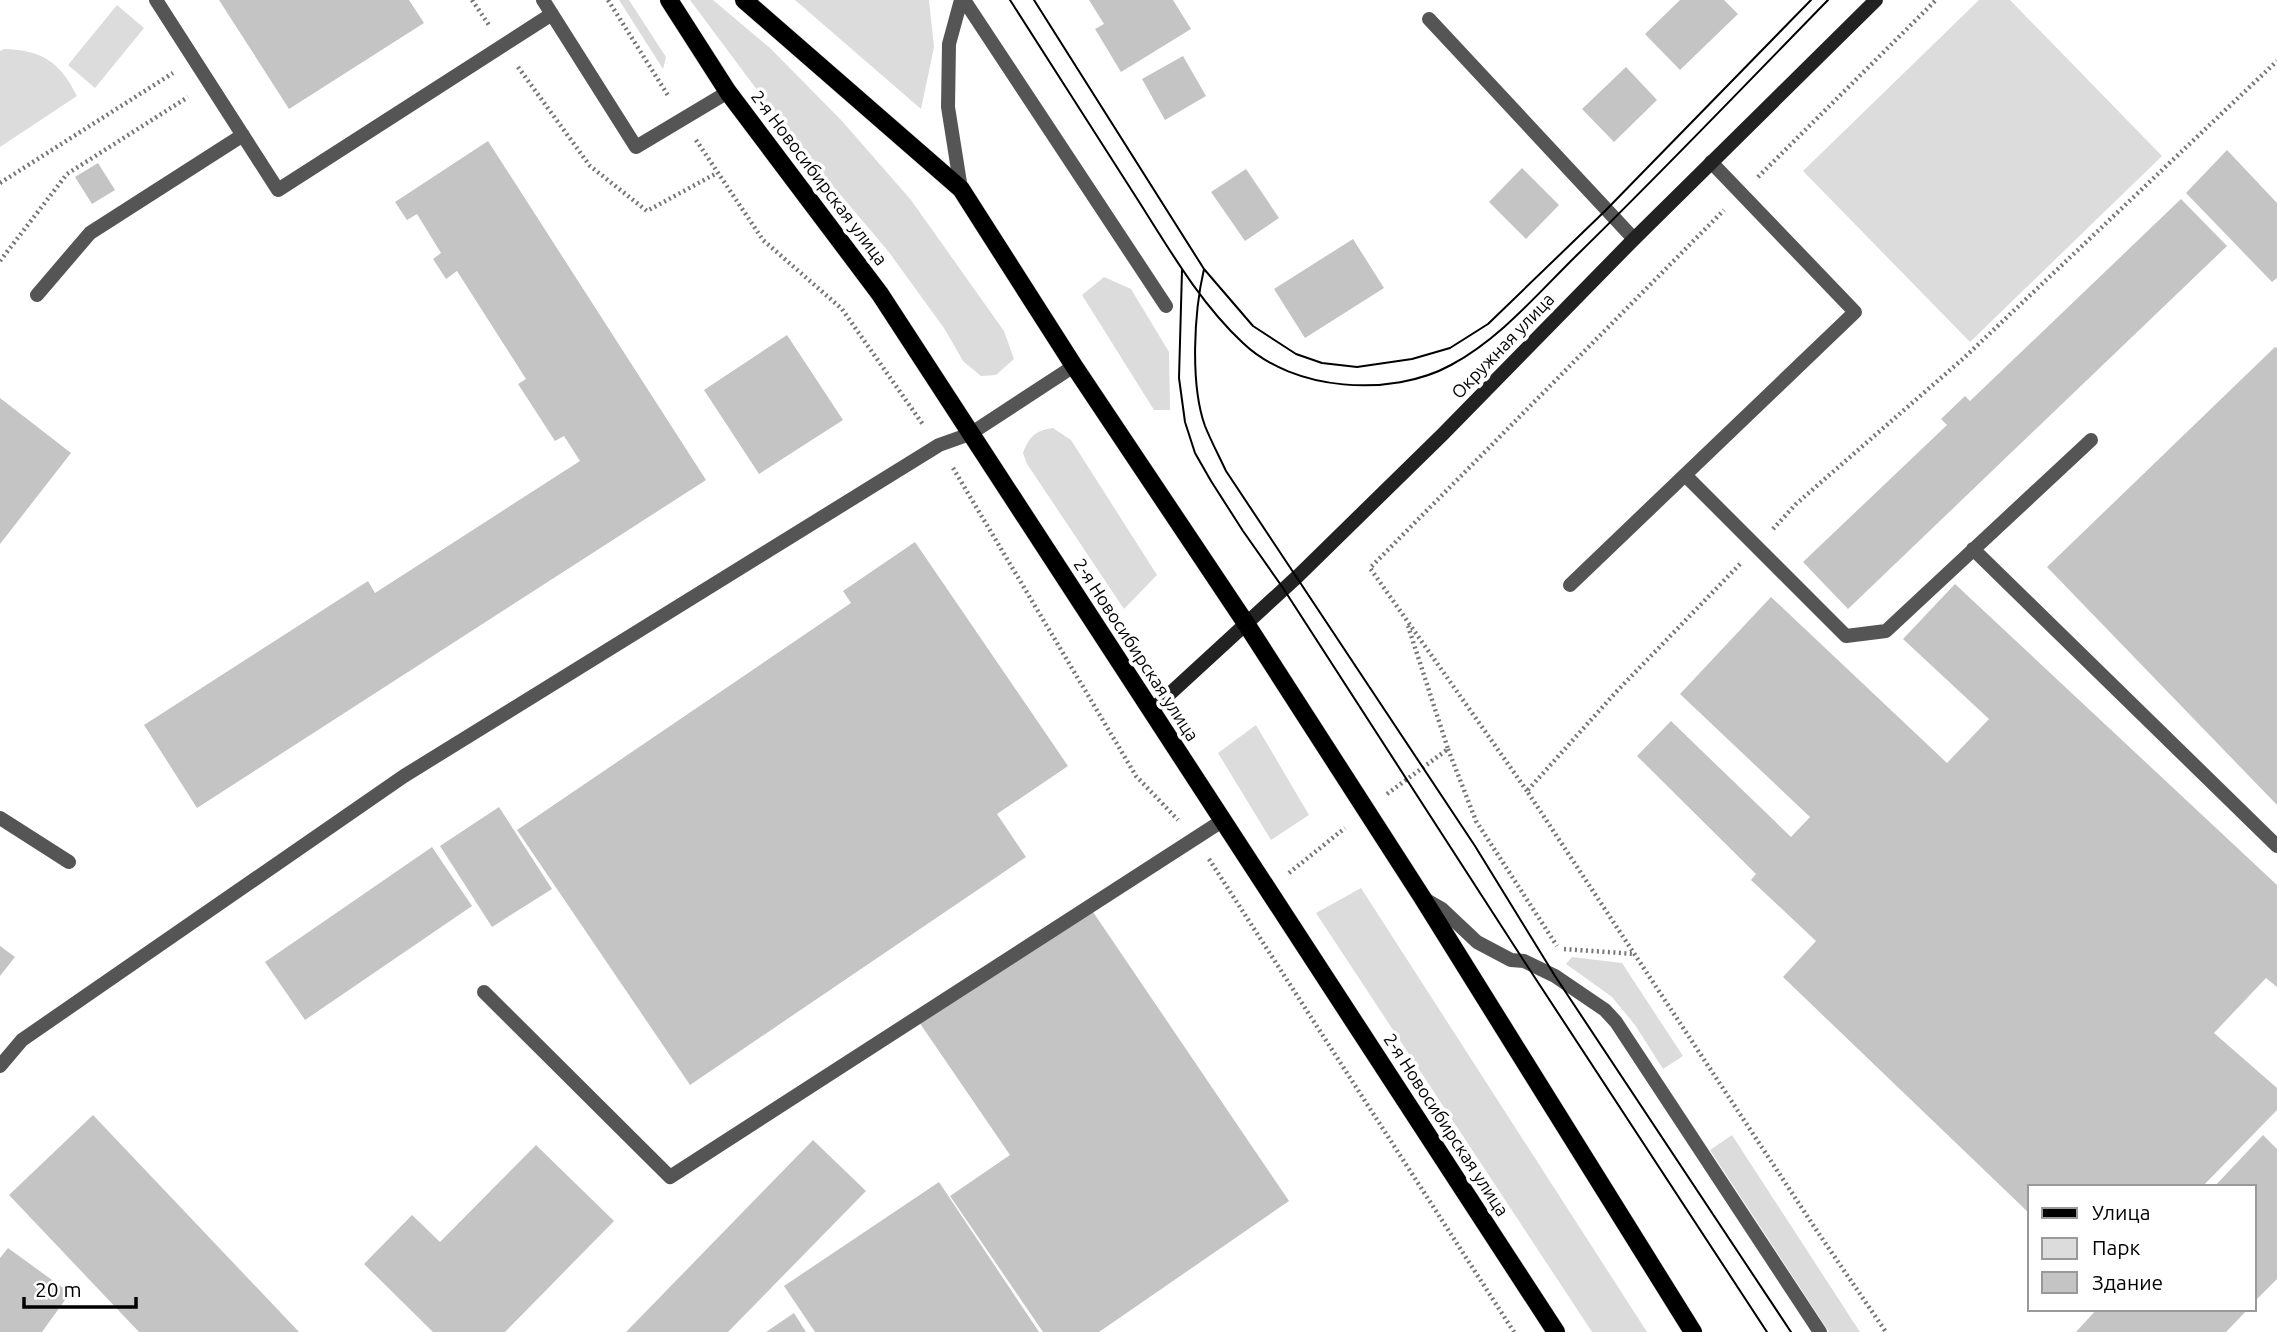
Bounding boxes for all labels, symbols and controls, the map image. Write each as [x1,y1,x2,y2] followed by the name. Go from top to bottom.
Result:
[748,86,892,269] street label: 2-я Новосибирская улица
[1447,288,1558,402] street label: Окружная улица
[1070,555,1203,744] street label: 2-я Новосибирская улица
[1380,1030,1513,1219] street label: 2-я Новосибирская улица
[2028,1185,2256,1311] legend
[2092,1200,2150,1224] text: Улица
[2092,1235,2141,1259] text: Парк
[24,1266,136,1310] scale bar
[2092,1270,2163,1294] text: Здание
[35,1277,82,1301] text: 20 m

